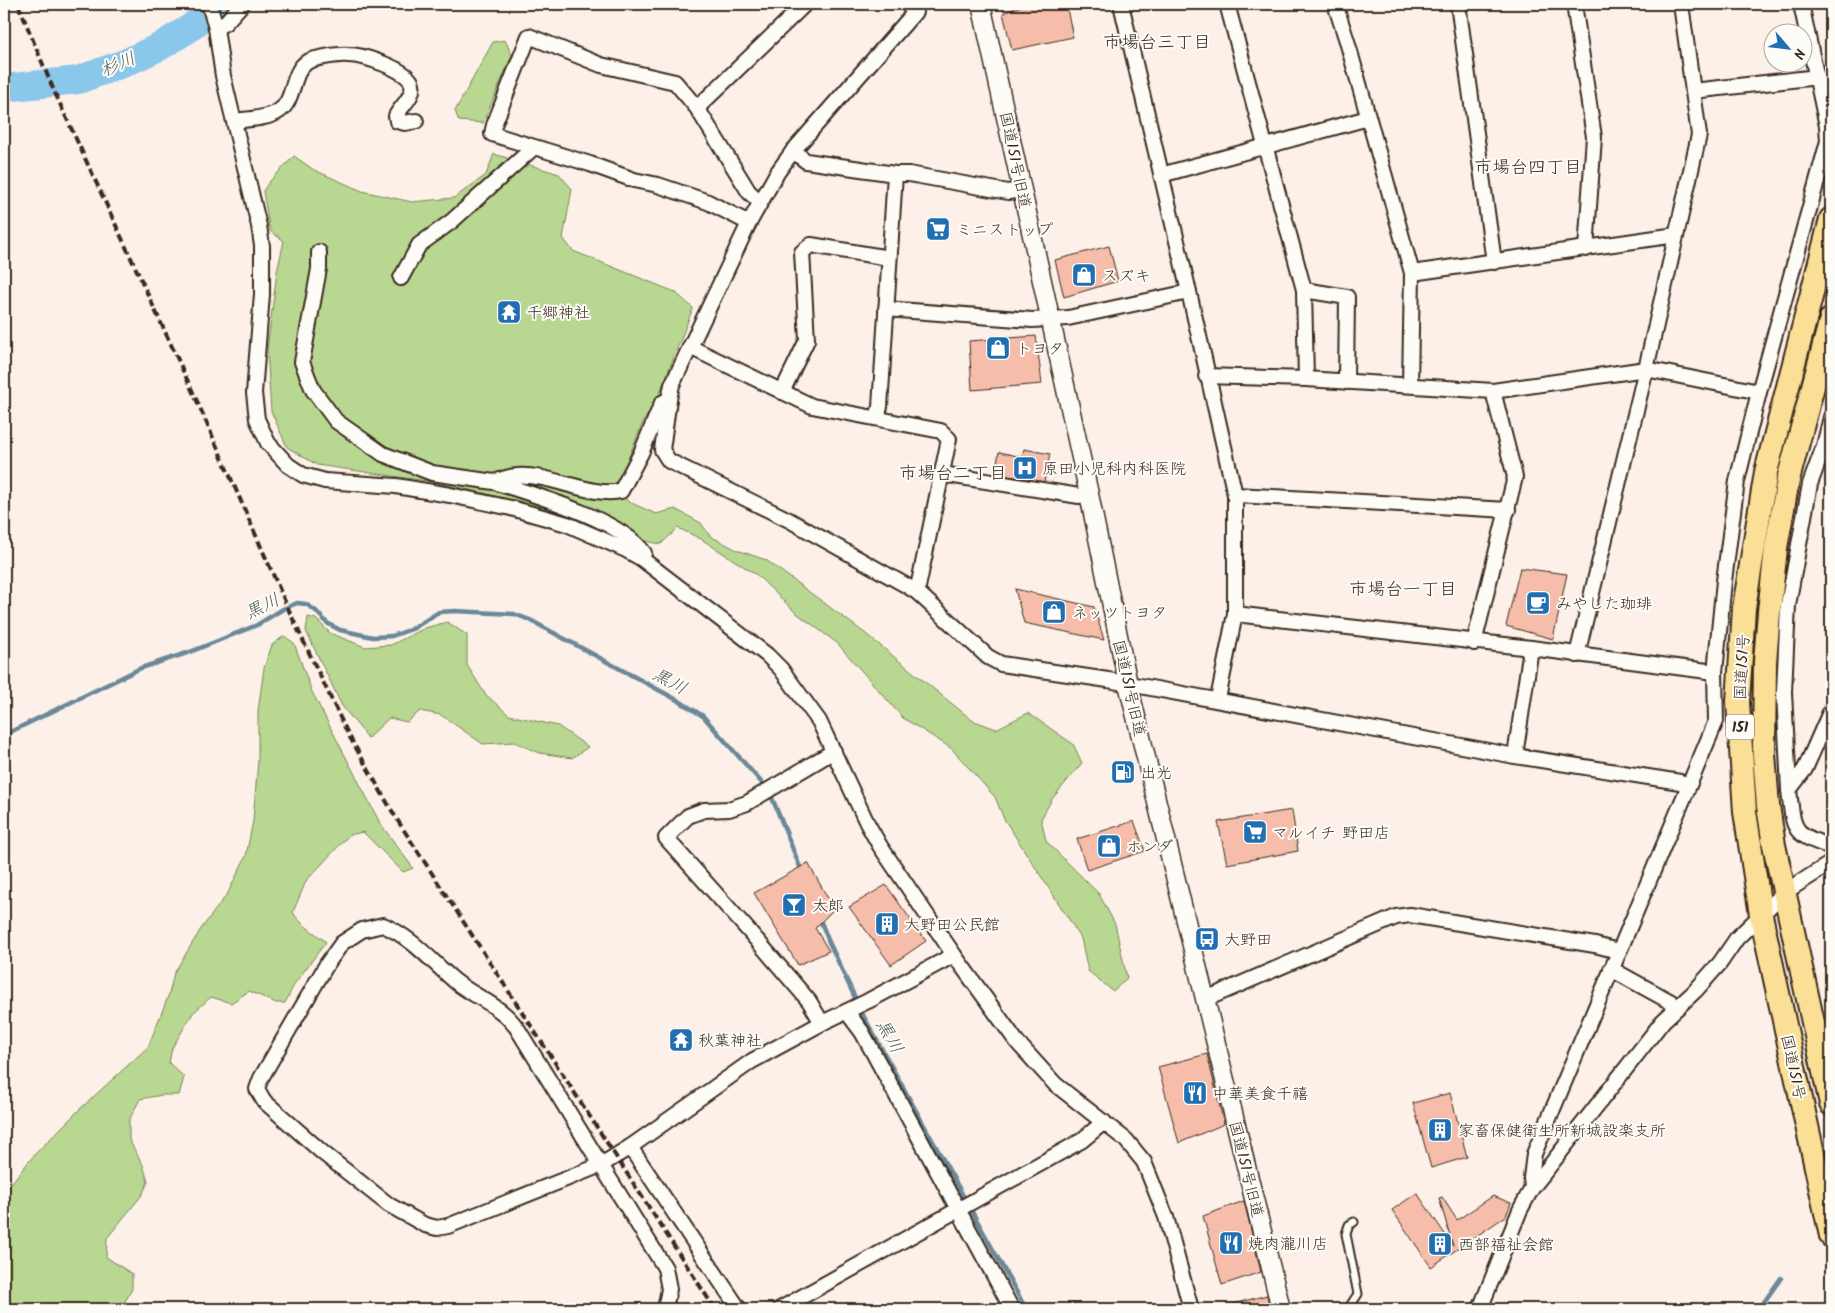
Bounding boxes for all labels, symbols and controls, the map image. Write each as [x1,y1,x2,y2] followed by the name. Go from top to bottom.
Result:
[1762,22,1812,72] north arrow
[1103,29,1211,58] district label: 市場台三丁目
[96,45,141,86] water label: 杉川
[1787,45,1810,63] text: N
[992,109,1037,211] street label: 国道151号旧道
[1474,154,1582,183] district label: 市場台四丁目
[925,216,951,242] supermarket icon: ミニストップ
[956,218,1054,243] place label: ミニストップ
[1071,262,1097,288] shop icon: スズキ
[1102,264,1151,289] place label: スズキ
[496,299,522,325] temple icon: 千郷神社
[526,301,590,326] place label: 千郷神社
[985,335,1011,361] shop icon: トヨタ
[1016,337,1064,362] place label: トヨタ
[1012,455,1038,481] hospital icon: 原田小児科内科医院
[1042,457,1186,482] place label: 原田小児科内科医院
[899,460,1007,489] district label: 市場台二丁目
[1349,576,1457,605] district label: 市場台一丁目
[240,586,285,628] water label: 黒川
[1525,590,1551,616] cafe icon: みやした珈琲
[1556,592,1652,617] place label: みやした珈琲
[1041,599,1067,625] shop icon: ネッツトヨタ
[1072,601,1167,626] place label: ネッツトヨタ
[1728,633,1757,701] street label: 国道151号
[1105,637,1152,739] street label: 国道151号旧道
[646,661,692,704] water label: 黒川
[1726,714,1754,740] road number: 151
[1110,759,1136,785] fuel station icon: 出光
[1140,761,1172,786] place label: 出光
[1242,819,1268,845] supermarket icon: マルイチ 野田店
[1272,821,1390,846] place label: マルイチ 野田店
[1096,833,1122,859] shop icon: ホンダ
[1126,835,1173,860] place label: ホンダ
[781,892,807,918] bar icon: 太郎
[812,894,844,919] place label: 太郎
[874,911,900,937] building icon: 大野田公民館
[904,913,1000,938] place label: 大野田公民館
[1194,926,1220,952] bus stop icon: 大野田
[1224,928,1272,953] place label: 大野田
[867,1014,910,1060] water label: 黒川
[668,1027,694,1053] temple icon: 秋葉神社
[698,1029,762,1054] place label: 秋葉神社
[1773,1032,1812,1103] street label: 国道151号
[1182,1080,1208,1106] restaurant icon: 中華美食千禧
[1212,1082,1308,1107] place label: 中華美食千禧
[1427,1117,1453,1143] building icon: 家畜保健衛生所新城設楽支所
[1221,1118,1270,1220] street label: 国道151号旧道
[1458,1119,1666,1144] place label: 家畜保健衛生所新城設楽支所
[1218,1230,1244,1256] restaurant icon: 焼肉瀧川店
[1427,1231,1453,1257] building icon: 西部福祉会館
[1248,1232,1328,1257] place label: 焼肉瀧川店
[1458,1233,1554,1258] place label: 西部福祉会館

